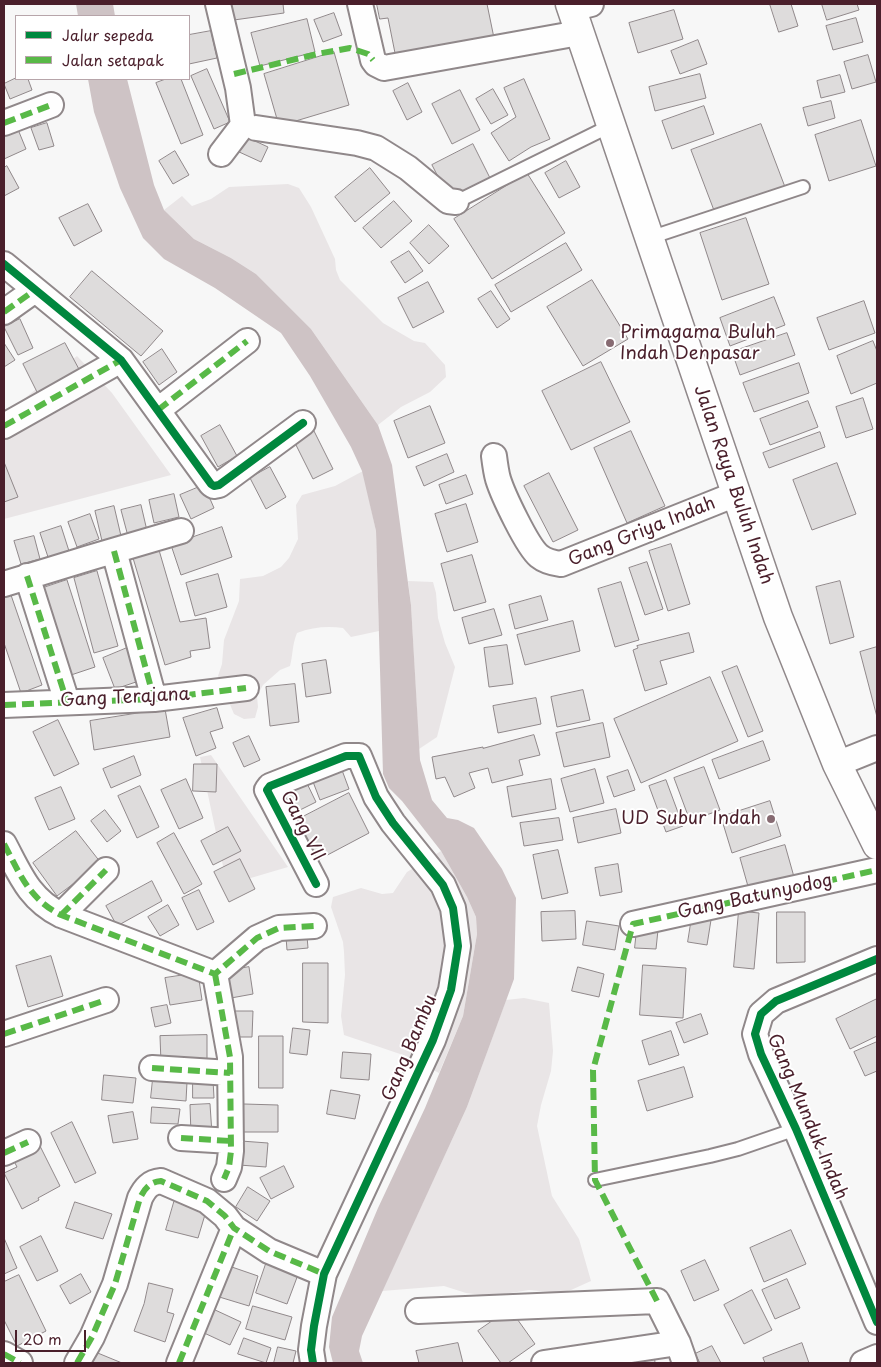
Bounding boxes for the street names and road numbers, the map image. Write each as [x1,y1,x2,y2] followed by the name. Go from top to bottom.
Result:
[689,383,777,587] street label: Jalan Raya Buluh Indah
[565,493,719,571] street label: Gang Griya Indah
[60,684,190,712] street label: Gang Terajana
[275,787,329,865] street label: Gang VII
[676,870,834,924] street label: Gang Batunyodog
[378,992,442,1104] street label: Gang Bambu
[762,1031,852,1203] street label: Gang Munduk Indah

